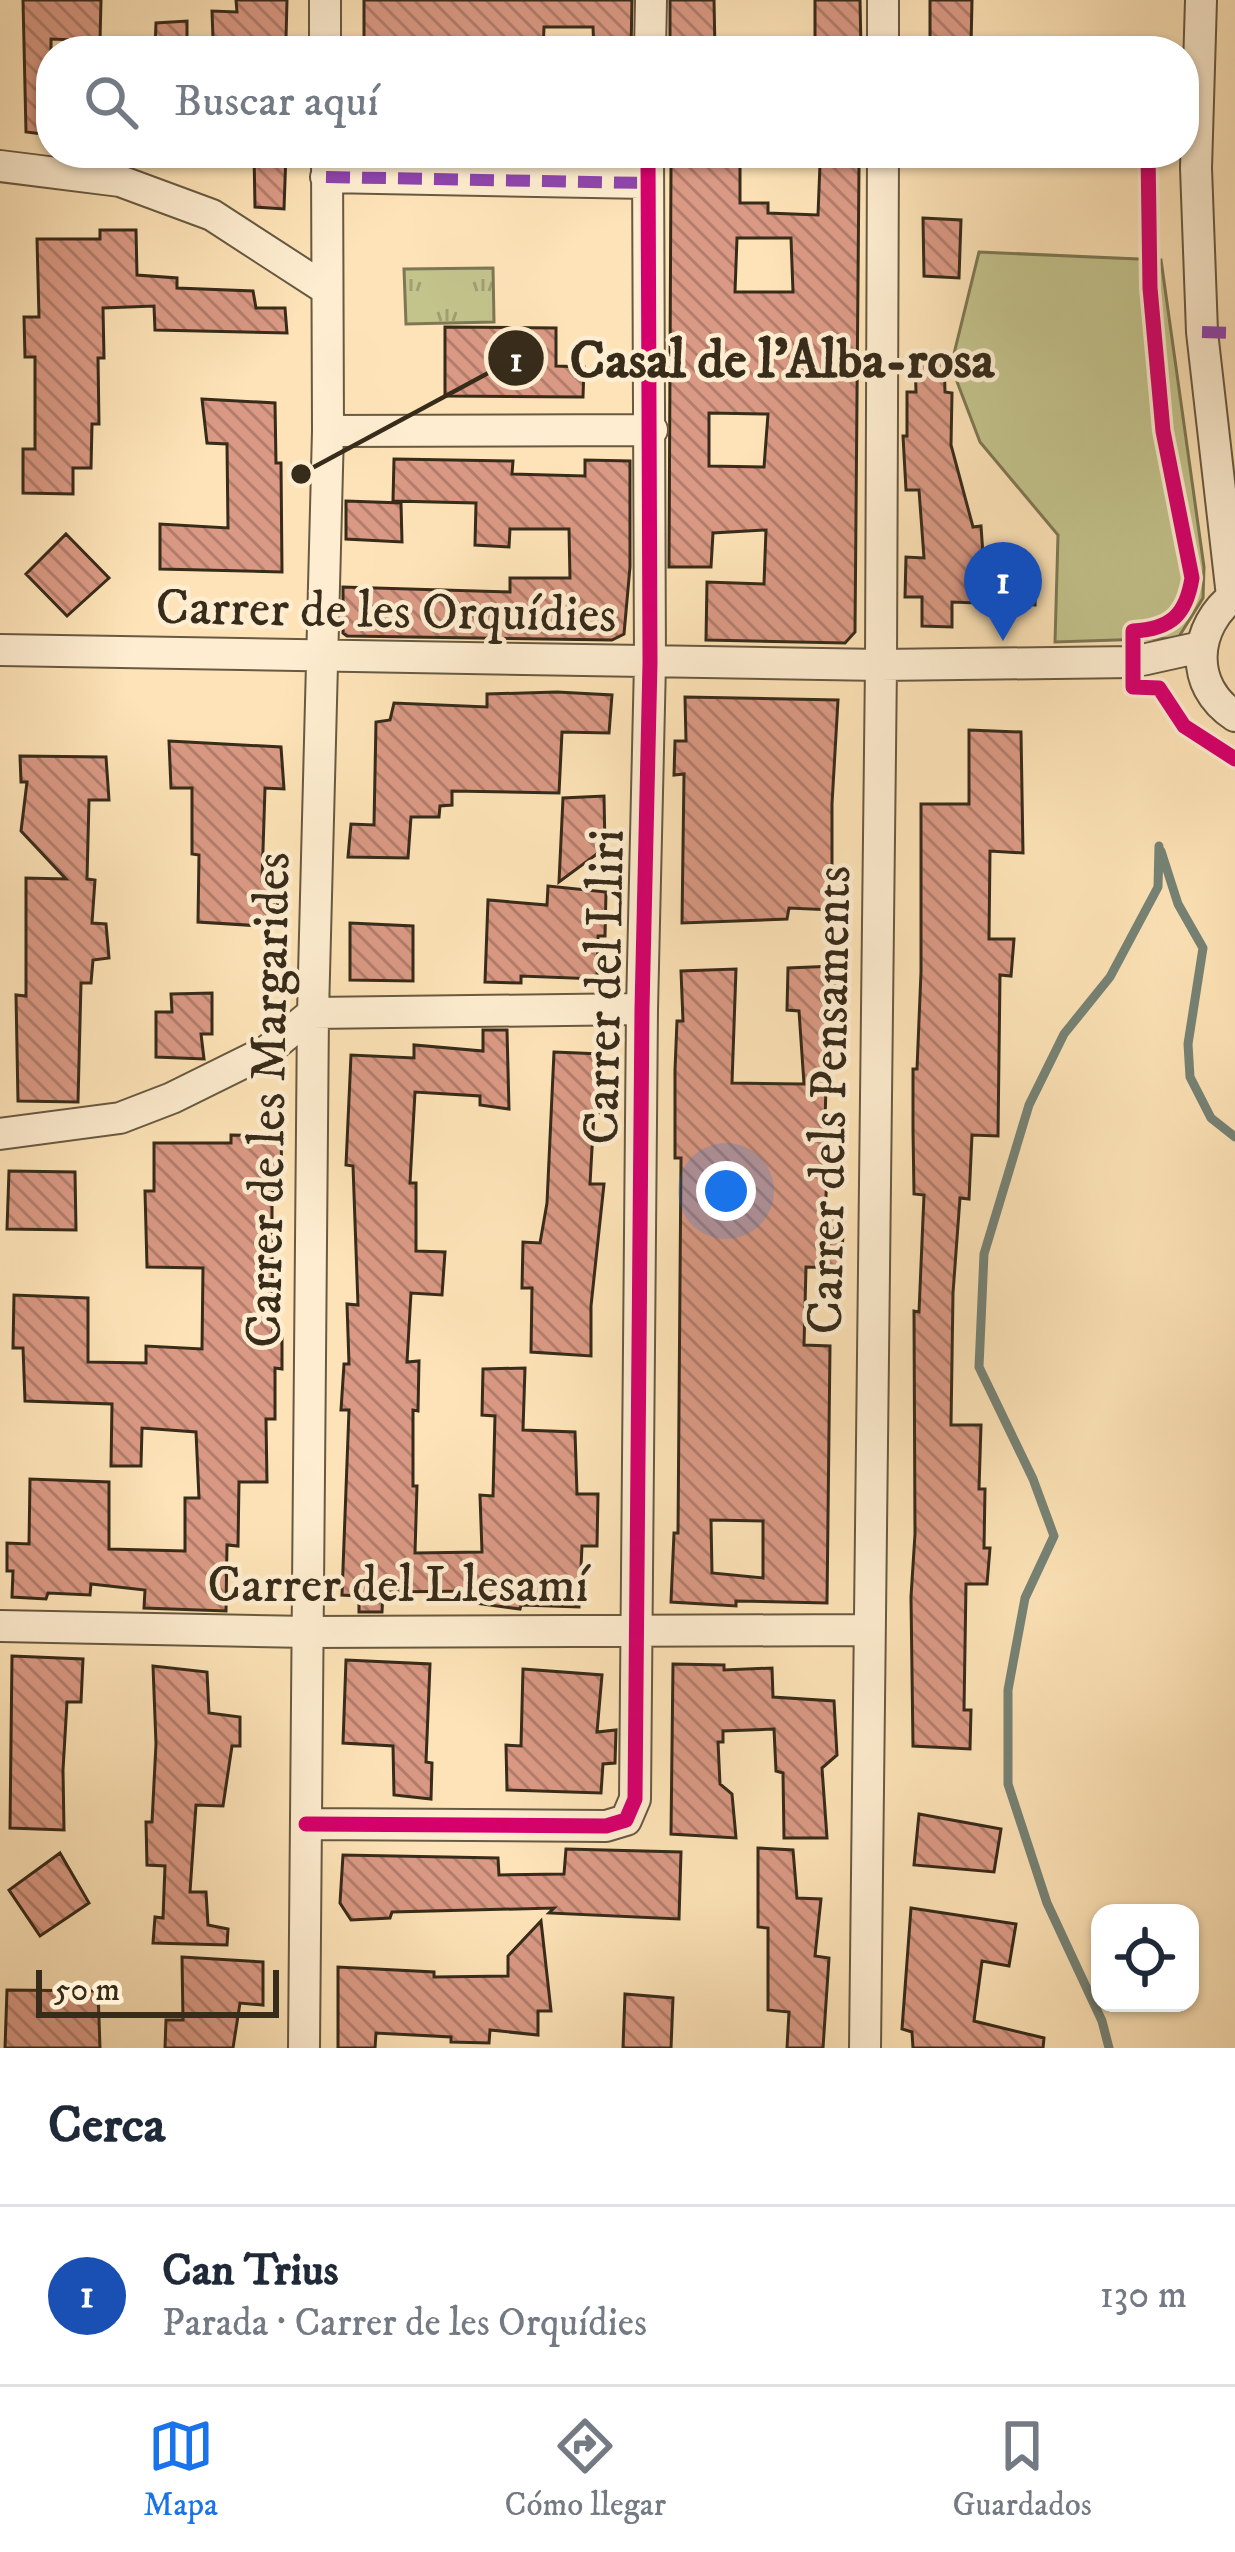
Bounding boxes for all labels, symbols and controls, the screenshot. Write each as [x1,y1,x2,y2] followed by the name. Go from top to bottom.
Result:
[36,36,1199,168] search box
[78,69,144,135] icon: search
[174,74,379,130] text: Buscar aquí
[486,313,1019,403] callout: Casal de l'Alba-rosa
[570,328,995,395] text: Casal de l'Alba-rosa
[509,338,523,383] text: 1
[964,542,1042,641] pin: 1
[155,576,617,648] street label: Carrer de les Orquídies
[570,829,640,1145] street label: Carrer del Lliri
[233,852,305,1348] street label: Carrer de les Margarides
[794,865,866,1335] street label: Carrer dels Pensaments
[696,1161,756,1221] your location
[207,1554,591,1618] street label: Carrer del Llesamí
[1091,1904,1199,2012] map controls
[1091,1904,1199,2012] button: locate
[36,1964,279,2017] scale bar
[54,1970,120,2011] text: 50 m
[48,2094,165,2158] text: Cerca
[162,2243,339,2299] text: Can Trius
[80,2271,94,2320] text: 1
[1099,2271,1187,2320] text: 130 m
[162,2299,647,2348] text: Parada · Carrer de les Orquídies
[143,2413,218,2526] tab: Mapa
[504,2413,666,2526] tab: Cómo llegar
[953,2413,1092,2526] tab: Guardados

